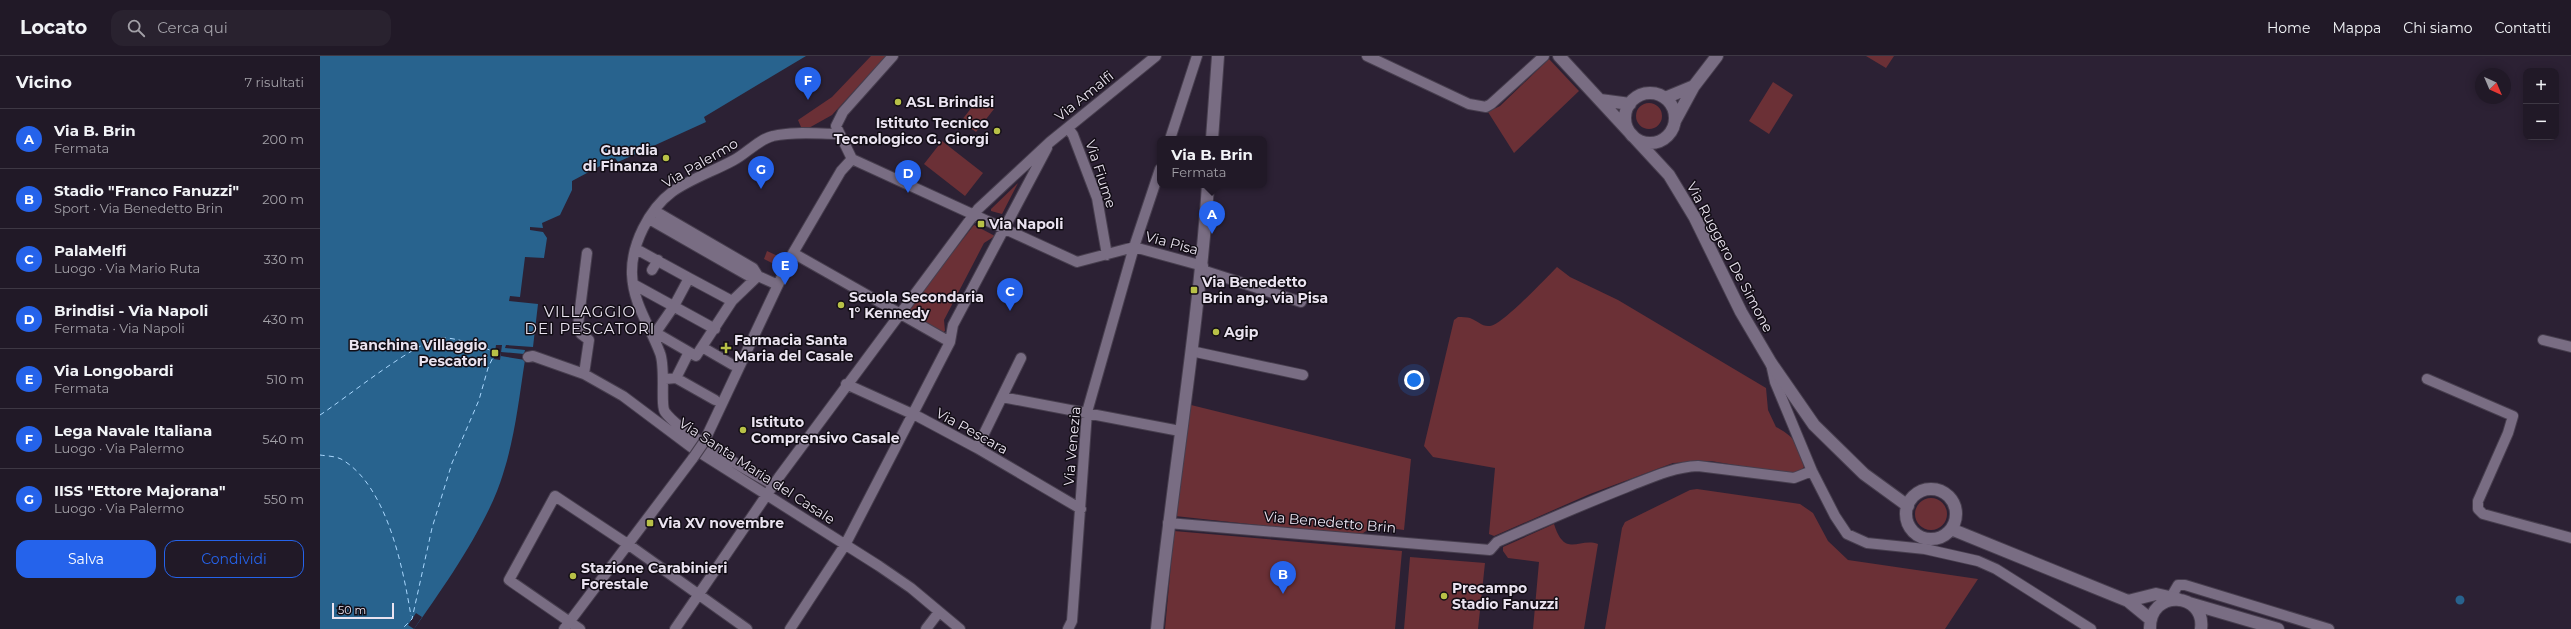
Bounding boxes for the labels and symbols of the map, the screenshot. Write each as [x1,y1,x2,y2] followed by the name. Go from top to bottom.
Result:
[795,67,821,100] pin: F
[1051,67,1117,125] street label: Via Amalfi
[2475,68,2511,104] north arrow
[905,93,994,111] place label: ASL Brindisi
[893,97,903,107] marker: ASL Brindisi
[834,114,989,148] place label: Istituto Tecnico Tecnologico G. Giorgi
[992,126,1002,136] marker: Istituto Tecnico Tecnologico G. Giorgi
[659,134,741,192] street label: Via Palermo
[1082,138,1120,210] street label: Via Fiume
[583,141,658,175] place label: Guardia di Finanza
[661,153,671,163] marker: Guardia di Finanza
[748,156,774,189] pin: G
[895,160,921,193] pin: D
[1683,179,1777,335] street label: Via Ruggero De Simone
[1199,201,1225,234] pin: A
[988,215,1063,233] place label: Via Napoli
[976,219,986,229] marker: Via Napoli
[1144,227,1200,259] street label: Via Pisa
[772,252,798,285] pin: E
[1201,273,1328,307] place label: Via Benedetto Brin ang. via Pisa
[997,278,1023,311] pin: C
[1189,285,1199,295] marker: Via Benedetto Brin ang. via Pisa
[849,288,984,322] place label: Scuola Secondaria 1° Kennedy
[836,300,846,310] marker: Scuola Secondaria 1° Kennedy
[525,302,655,338] district label: VILLAGGIO DEI PESCATORI
[1223,323,1259,341] place label: Agip
[1211,327,1221,337] marker: Agip
[734,331,854,365] place label: Farmacia Santa Maria del Casale
[349,336,487,370] place label: Banchina Villaggio Pescatori
[721,343,731,353] marker: Farmacia Santa Maria del Casale
[490,348,500,358] marker: Banchina Villaggio Pescatori
[1404,370,1424,390] your location
[933,404,1011,458] street label: Via Pescara
[1060,406,1084,486] street label: Via Venezia
[751,413,900,447] place label: Istituto Comprensivo Casale
[676,414,838,528] street label: Via Santa Maria del Casale
[738,425,748,435] marker: Istituto Comprensivo Casale
[1263,507,1397,537] street label: Via Benedetto Brin
[657,514,784,532] place label: Via XV novembre
[645,518,655,528] marker: Via XV novembre
[581,559,728,593] place label: Stazione Carabinieri Forestale
[1270,561,1296,594] pin: B
[568,571,578,581] marker: Stazione Carabinieri Forestale
[1452,579,1559,613] place label: Precampo Stadio Fanuzzi
[1439,591,1449,601] marker: Precampo Stadio Fanuzzi
[332,601,394,620] scale bar

